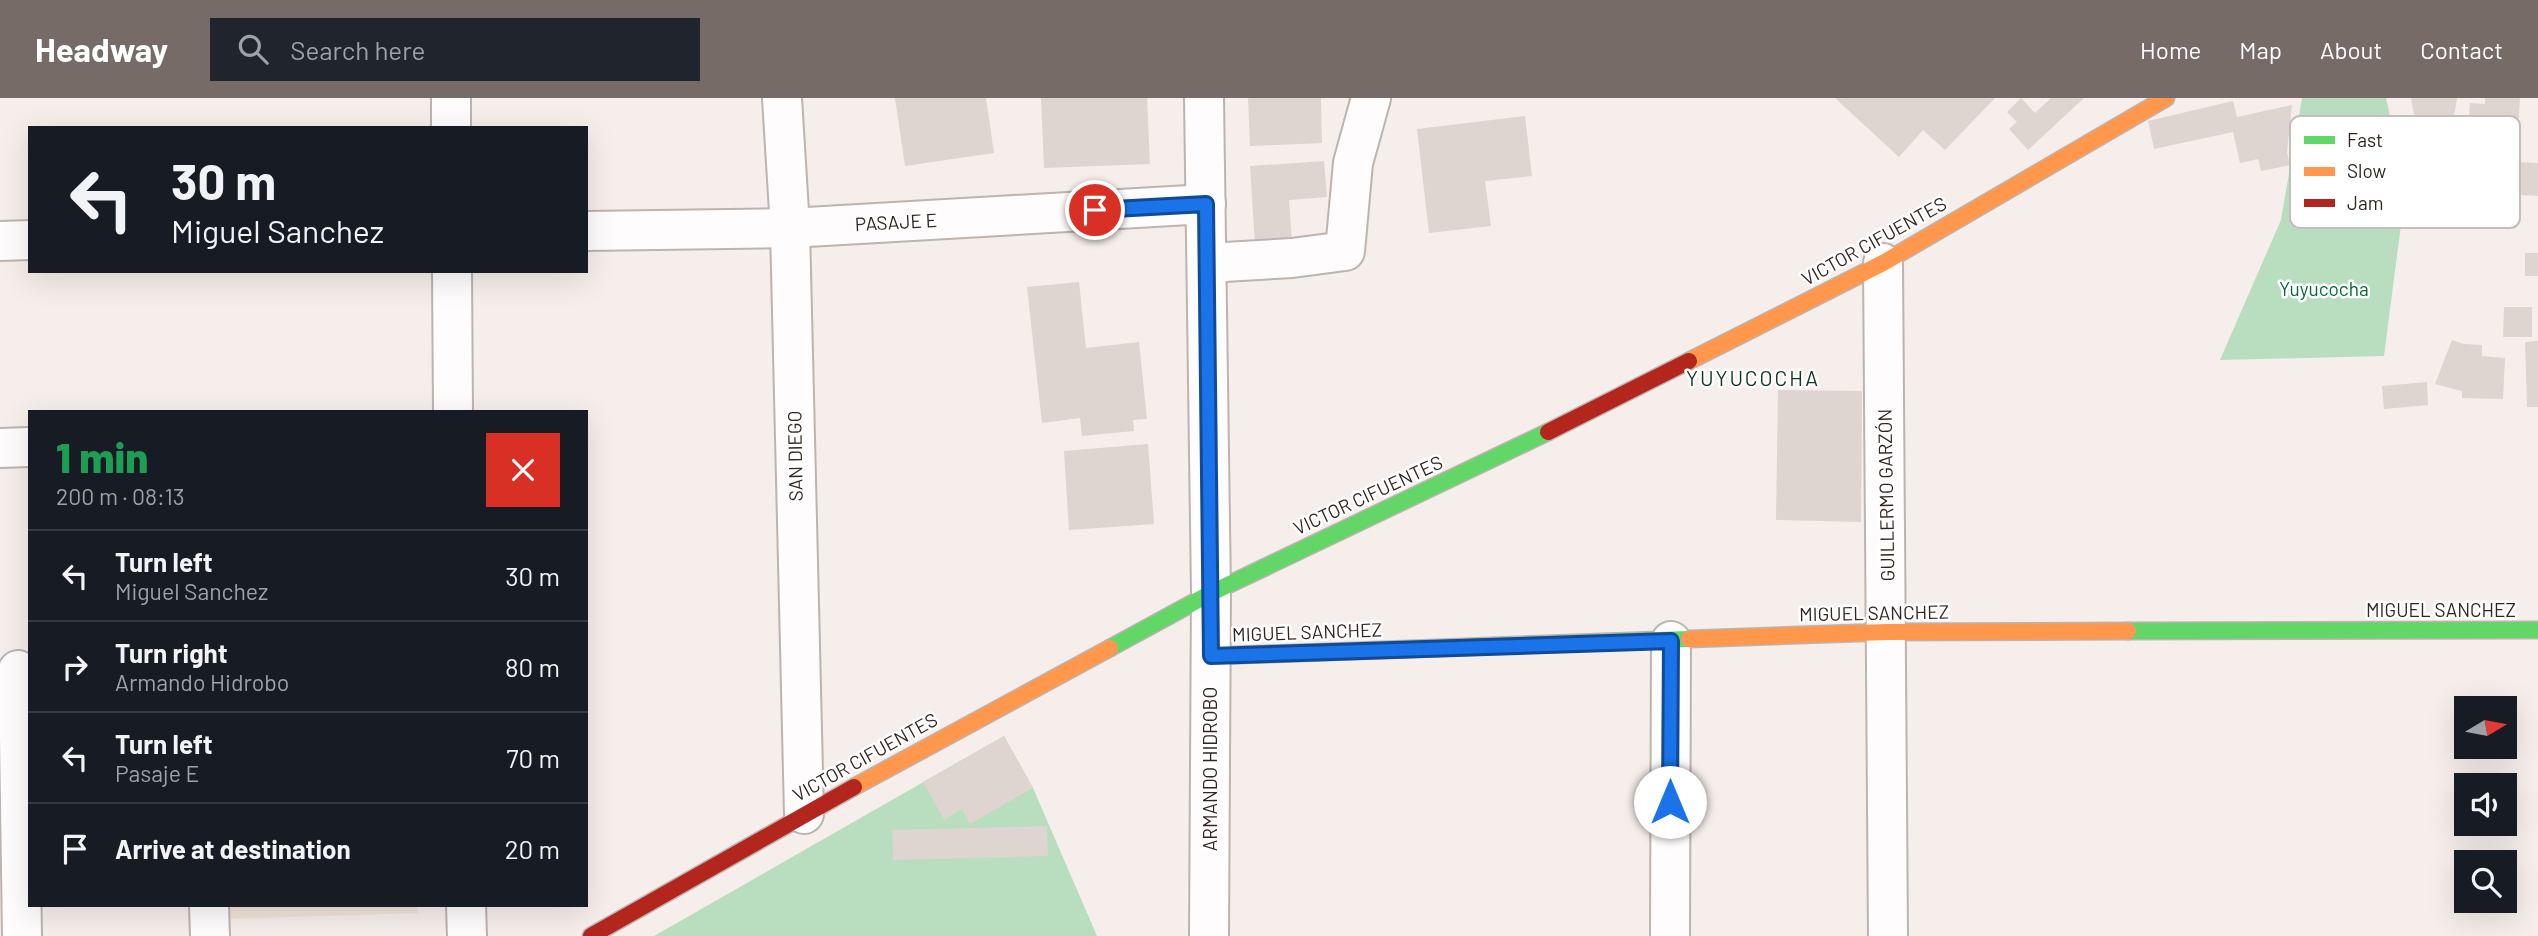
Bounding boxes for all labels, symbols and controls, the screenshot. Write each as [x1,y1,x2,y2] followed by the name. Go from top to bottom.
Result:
[210,18,700,81] search box
[35,29,168,69] text: Headway
[234,30,272,68] icon: search
[290,34,425,65] text: Search here
[2140,35,2201,64] text: Home
[2239,35,2282,64] text: Map
[2320,35,2382,64] text: About
[2420,35,2503,64] text: Contact
[2290,116,2520,228] legend
[2347,128,2383,151] text: Fast
[171,151,276,210] text: 30 m
[56,154,147,245] icon: left
[2347,159,2386,182] text: Slow
[1065,180,1125,240] pin
[1076,191,1114,229] icon: arrive
[1797,191,1950,290] street label: VICTOR CIFUENTES
[2347,191,2383,214] text: Jam
[854,208,938,235] street label: PASAJE E
[171,211,384,249] text: Miguel Sanchez
[2279,277,2369,300] park label: Yuyucocha
[1686,365,1820,390] district label: YUYUCOCHA
[1872,408,1899,582] street label: GUILLERMO GARZÓN
[782,410,807,502] street label: SAN DIEGO
[56,431,148,481] text: 1 min
[486,433,560,507] button: close
[1290,450,1446,539] street label: VICTOR CIFUENTES
[56,482,185,510] text: 200 m · 08:13
[115,546,213,577] text: Turn left
[56,557,94,595] icon: left
[505,560,560,591] text: 30 m
[115,577,268,605] text: Miguel Sanchez
[2366,598,2516,621] street label: MIGUEL SANCHEZ
[1799,600,1949,625] street label: MIGUEL SANCHEZ
[1232,617,1382,646] street label: MIGUEL SANCHEZ
[115,637,228,668] text: Turn right
[56,648,94,686] icon: right
[505,651,560,682] text: 80 m
[115,668,289,696] text: Armando Hidrobo
[1198,687,1221,851] street label: ARMANDO HIDROBO
[2454,696,2516,760] north arrow
[2454,696,2517,913] map controls
[788,707,941,806] street label: VICTOR CIFUENTES
[115,728,213,759] text: Turn left
[56,739,94,777] icon: left
[506,742,560,773] text: 70 m
[115,759,200,787] text: Pasaje E
[1633,765,1707,839] position arrow
[2454,773,2517,836] button: sound
[56,830,94,868] icon: arrive
[115,833,351,864] text: Arrive at destination
[505,833,560,864] text: 20 m
[2454,850,2517,913] button: search

